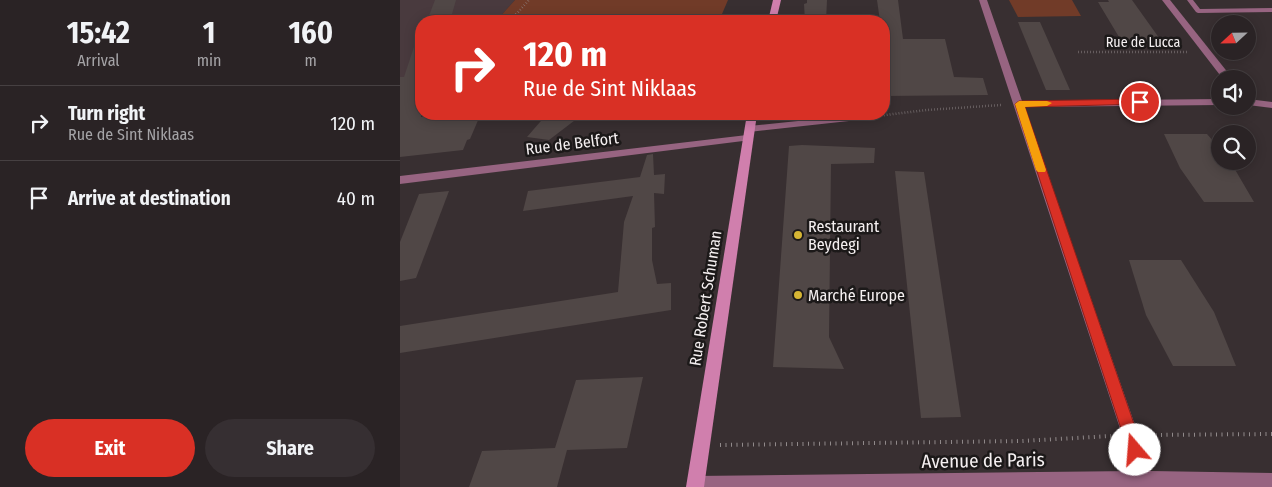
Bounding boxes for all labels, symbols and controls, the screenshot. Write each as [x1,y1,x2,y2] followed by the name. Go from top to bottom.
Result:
[67,15,130,51] text: 15:42
[203,15,216,51] text: 1
[288,15,333,51] text: 160
[1211,15,1256,60] north arrow
[1211,15,1256,170] map controls
[523,33,607,75] text: 120 m
[1106,34,1180,51] street label: Rue de Lucca
[440,35,505,100] icon: right
[77,51,120,70] text: Arrival
[197,51,222,70] text: min
[305,51,317,70] text: m
[1211,70,1256,115] button: sound
[523,75,696,102] text: Rue de Sint Niklaas
[1119,81,1161,123] pin
[1126,88,1154,116] icon: arrive
[68,102,145,125] text: Turn right
[25,109,53,137] icon: right
[330,112,375,135] text: 120 m
[68,125,194,144] text: Rue de Sint Niklaas
[1211,125,1256,170] button: search
[524,128,621,159] street label: Rue de Belfort
[25,184,53,212] icon: arrive
[68,187,231,210] text: Arrive at destination
[337,187,375,210] text: 40 m
[808,217,880,254] place label: Restaurant Beydegi
[685,229,726,367] street label: Rue Robert Schuman
[792,229,804,241] marker: Restaurant Beydegi
[808,286,905,305] place label: Marché Europe
[792,289,804,301] marker: Marché Europe
[25,419,195,477] button: Exit
[205,419,375,477] button: Share
[1108,423,1160,475] position arrow
[921,448,1045,473] street label: Avenue de Paris

